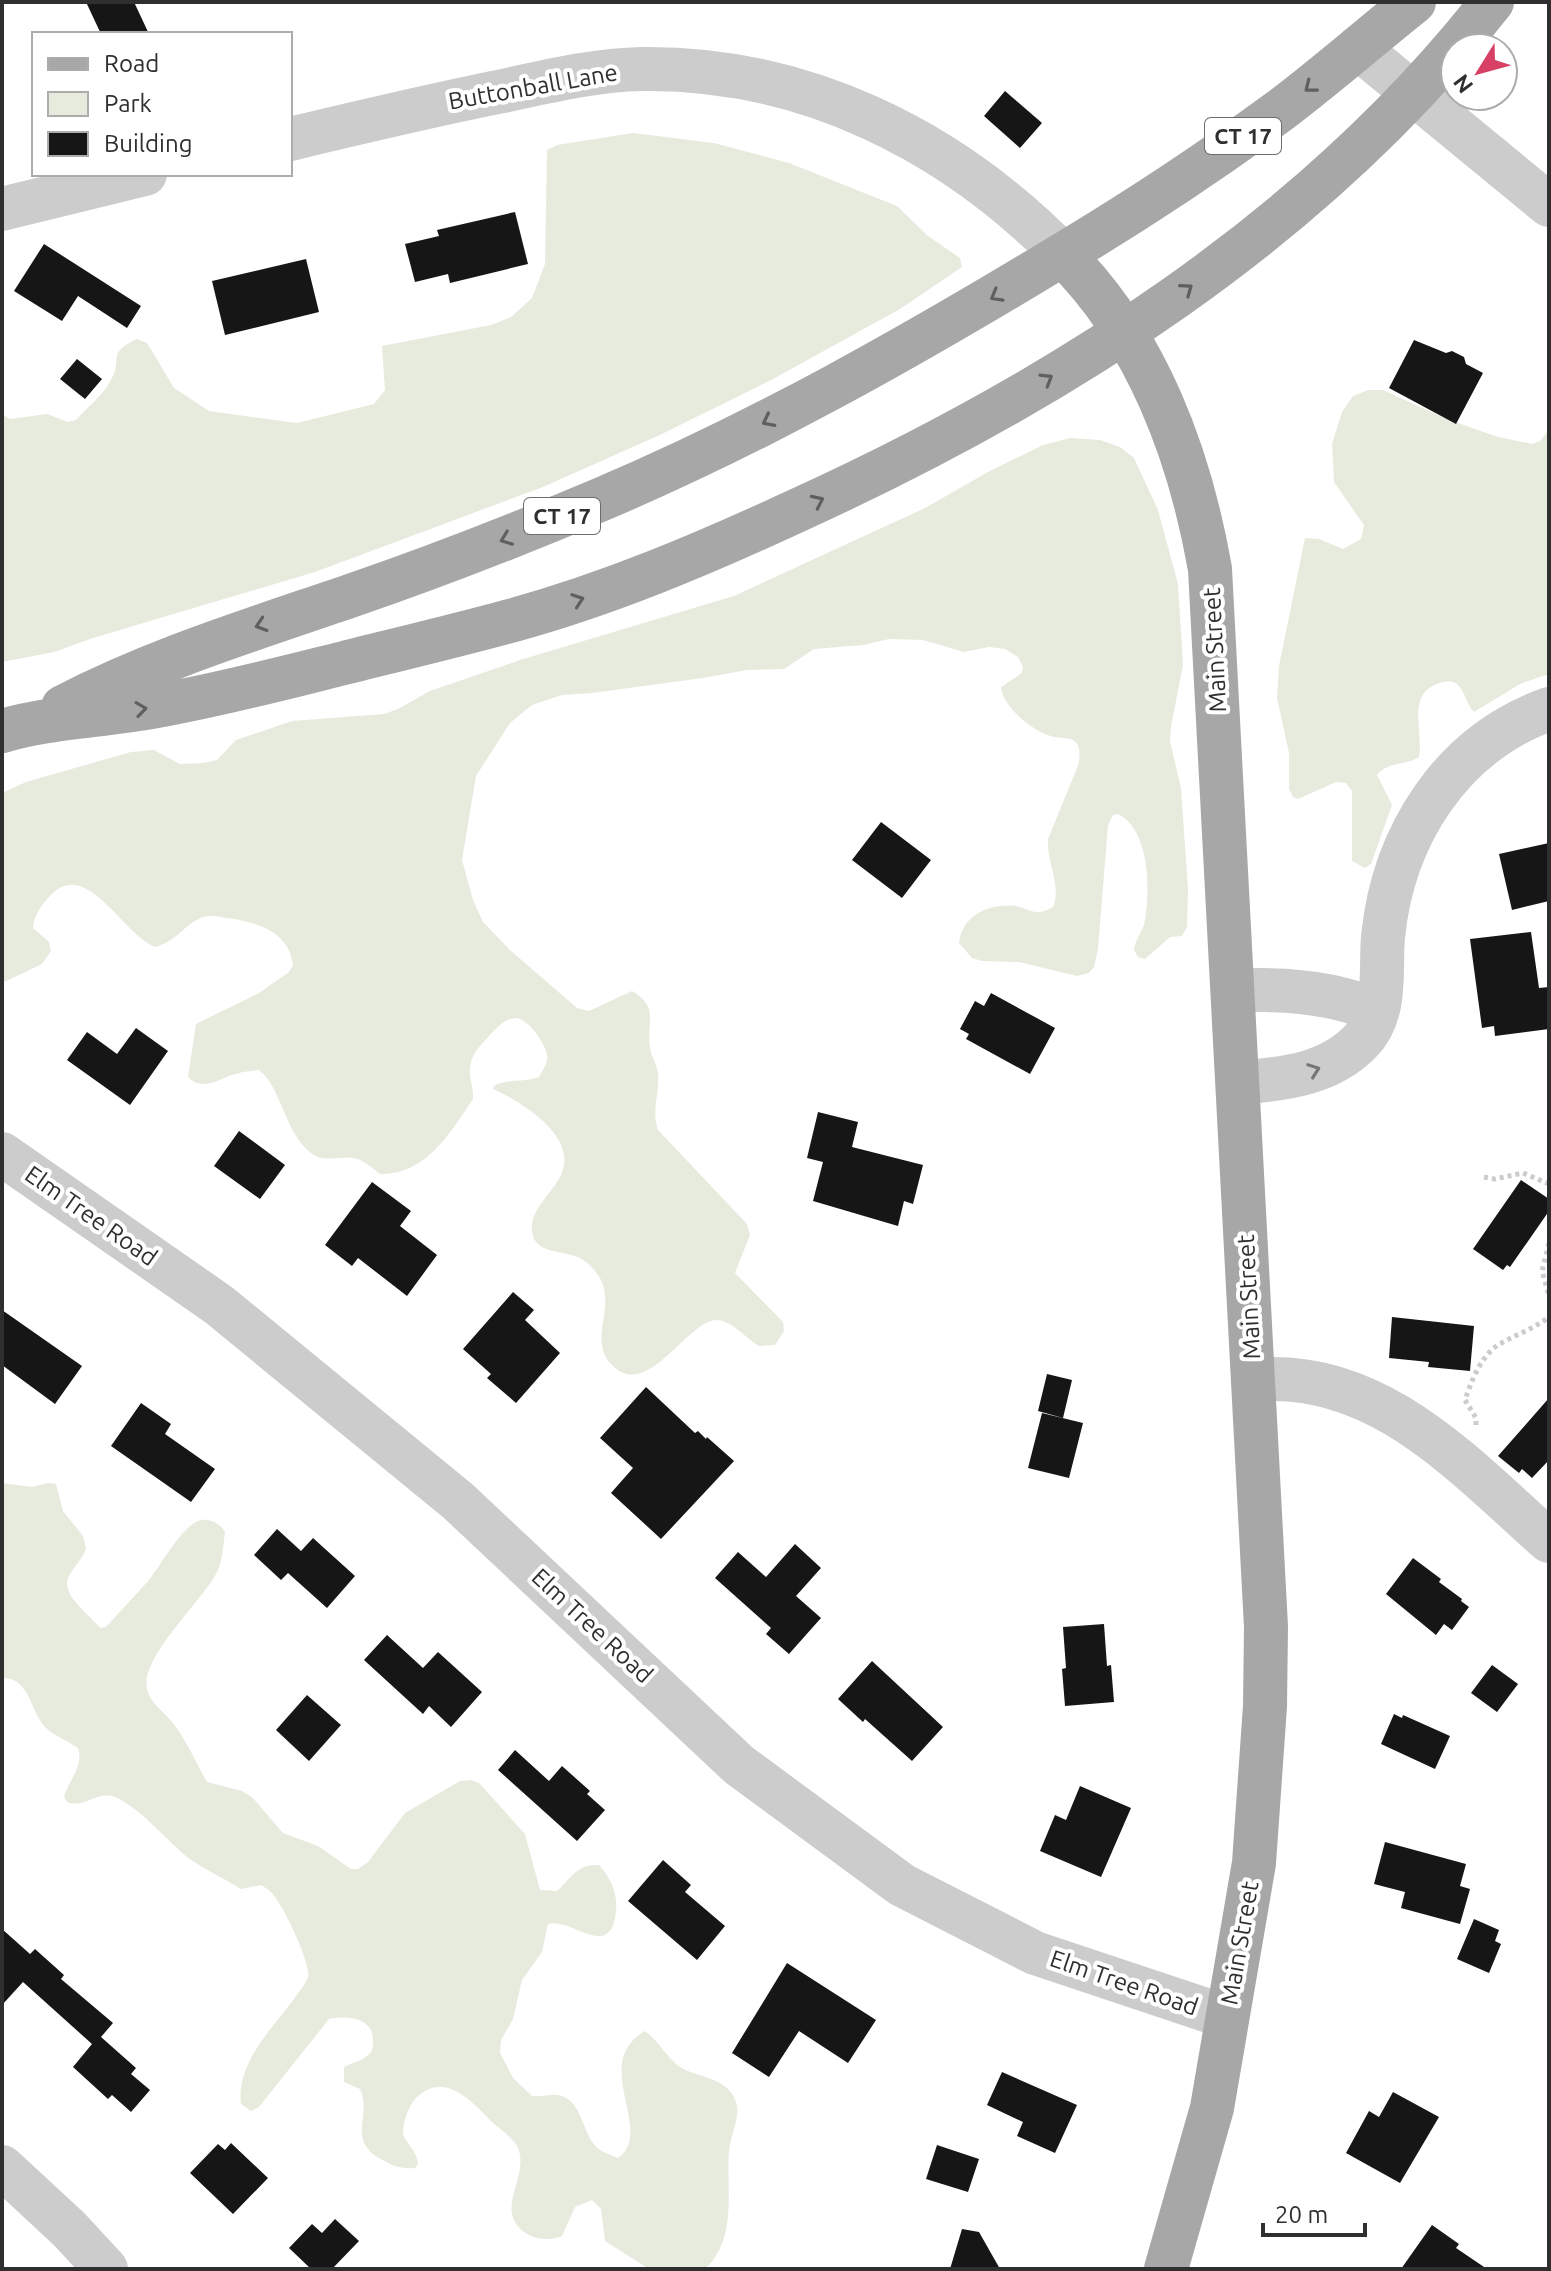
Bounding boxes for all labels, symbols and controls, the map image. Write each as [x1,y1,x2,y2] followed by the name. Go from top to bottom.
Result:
[32,32,292,176] legend
[1439,32,1519,112] north arrow
[104,50,159,77] text: Road
[446,58,620,115] street label: Buttonball Lane
[1448,70,1478,98] text: N
[1305,77,1319,92] one-way arrow
[104,90,152,117] text: Park
[1205,118,1281,154] road number: CT 17
[104,130,192,157] text: Building
[1178,284,1193,298] one-way arrow
[990,286,1005,302] one-way arrow
[1038,373,1053,389] one-way arrow
[762,411,777,427] one-way arrow
[810,495,824,511] one-way arrow
[524,498,600,534] road number: CT 17
[500,529,514,546] one-way arrow
[1198,586,1231,713] street label: Main Street
[570,593,584,609] one-way arrow
[254,616,268,632] one-way arrow
[134,701,148,718] one-way arrow
[1306,1063,1320,1080] one-way arrow
[20,1160,162,1271] street label: Elm Tree Road
[1232,1233,1265,1360] street label: Main Street
[526,1563,658,1688] street label: Elm Tree Road
[1215,1878,1264,2007] street label: Main Street
[1047,1945,1202,2021] street label: Elm Tree Road
[1263,2187,1365,2237] scale bar
[1275,2201,1328,2228] text: 20 m

